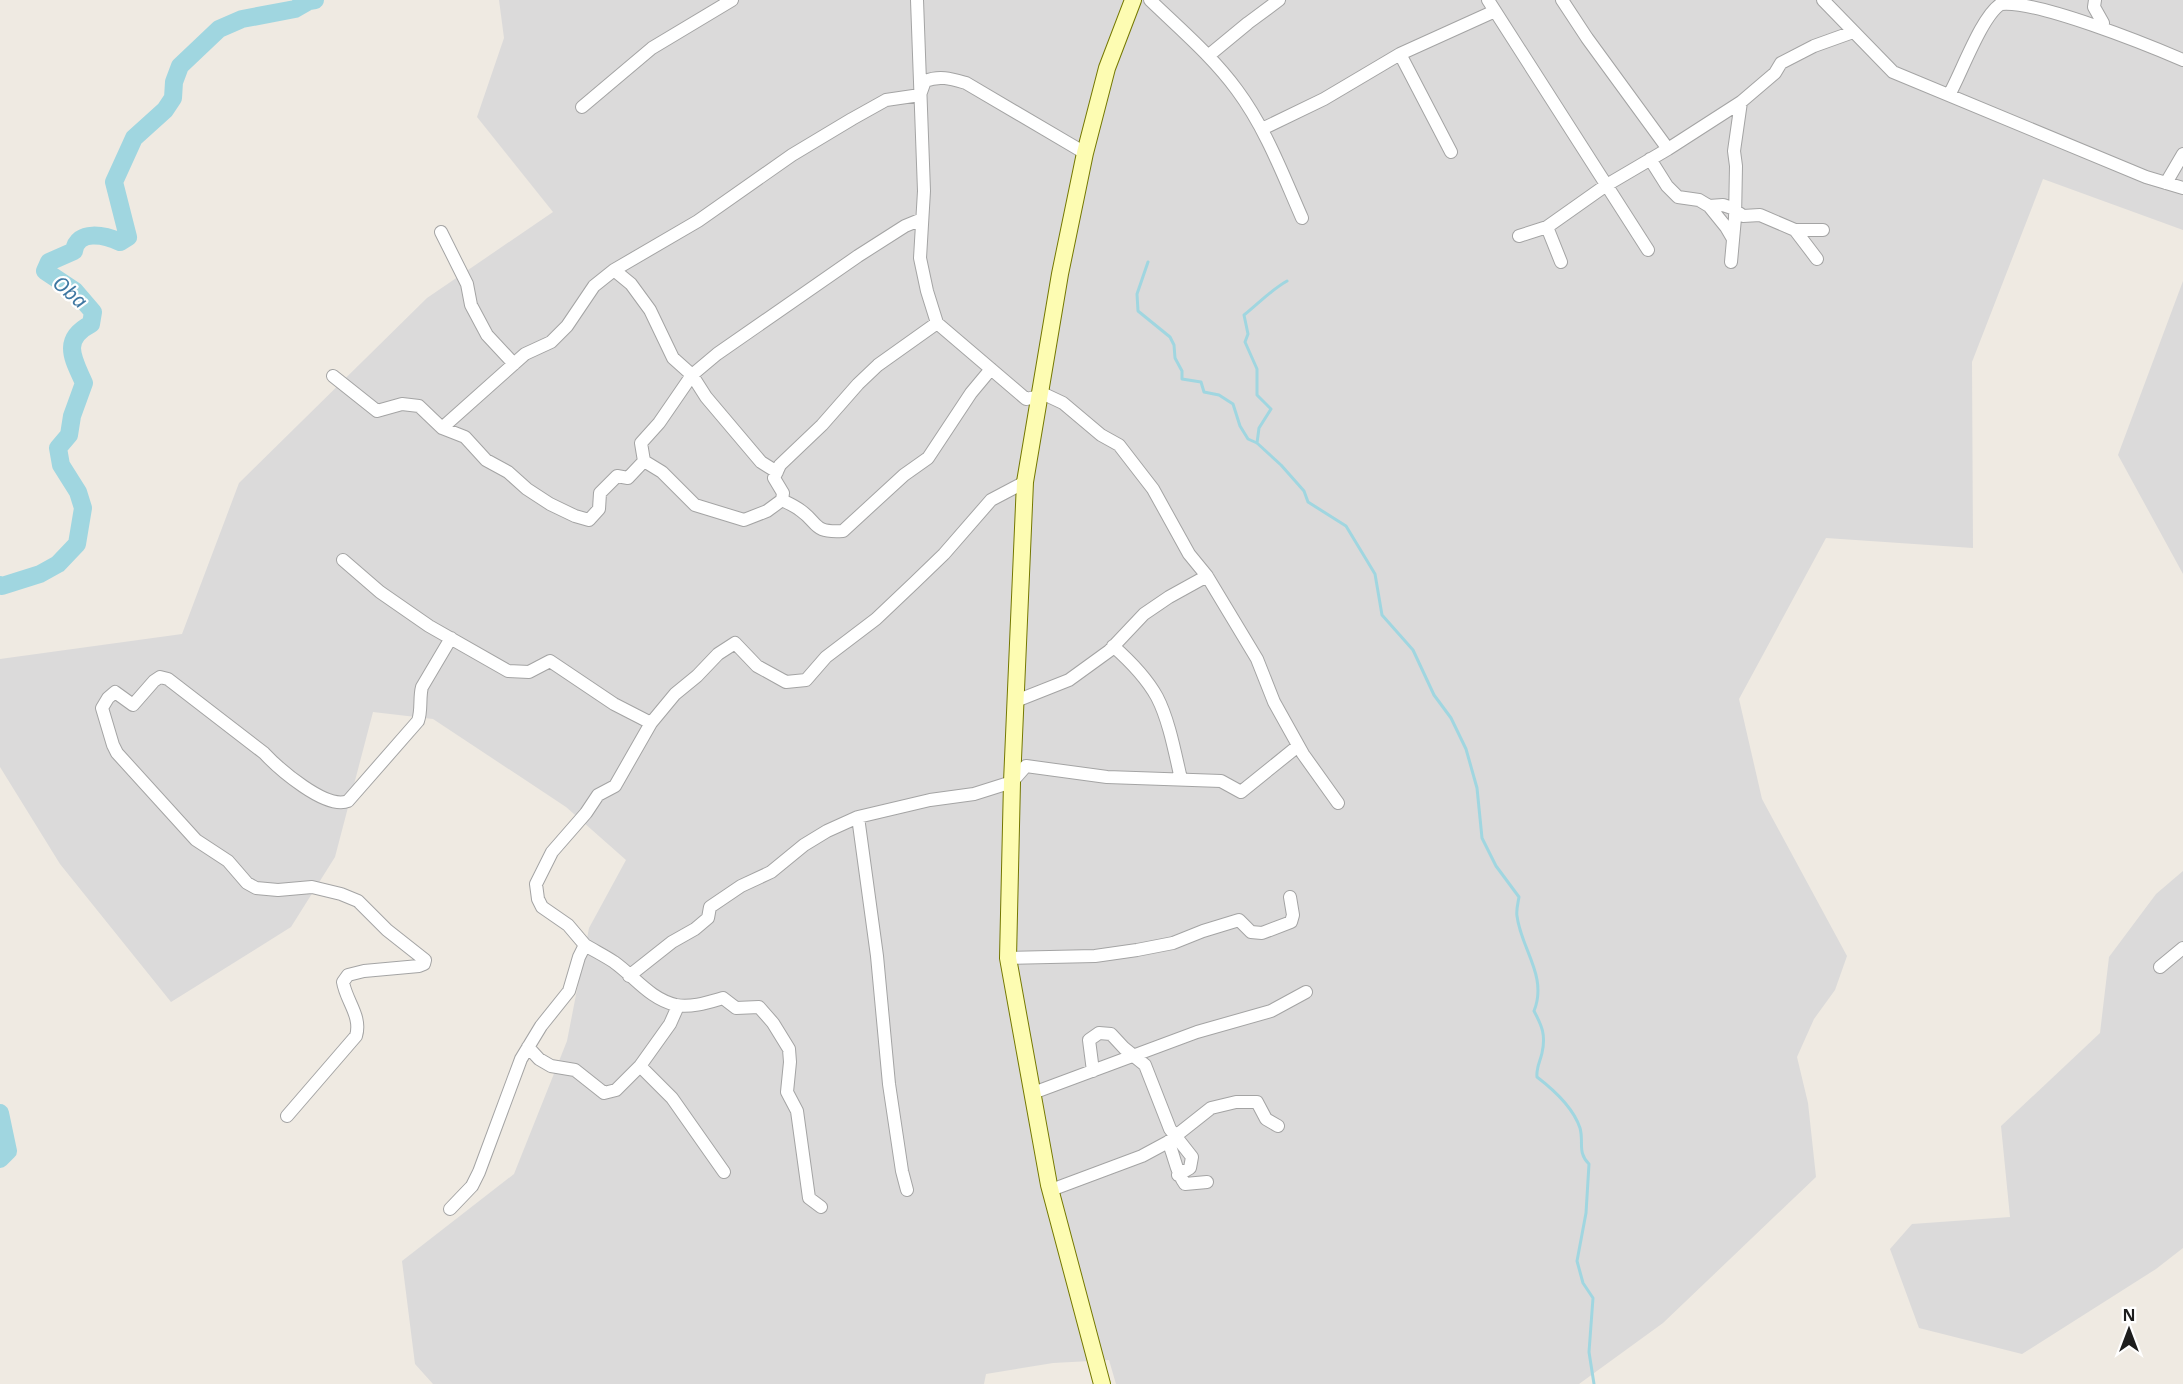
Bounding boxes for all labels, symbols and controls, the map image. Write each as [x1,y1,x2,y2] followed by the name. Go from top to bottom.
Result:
[47,269,93,314] water label: Oba
[2099,1300,2159,1360] north arrow
[2122,1304,2136,1326] text: N

